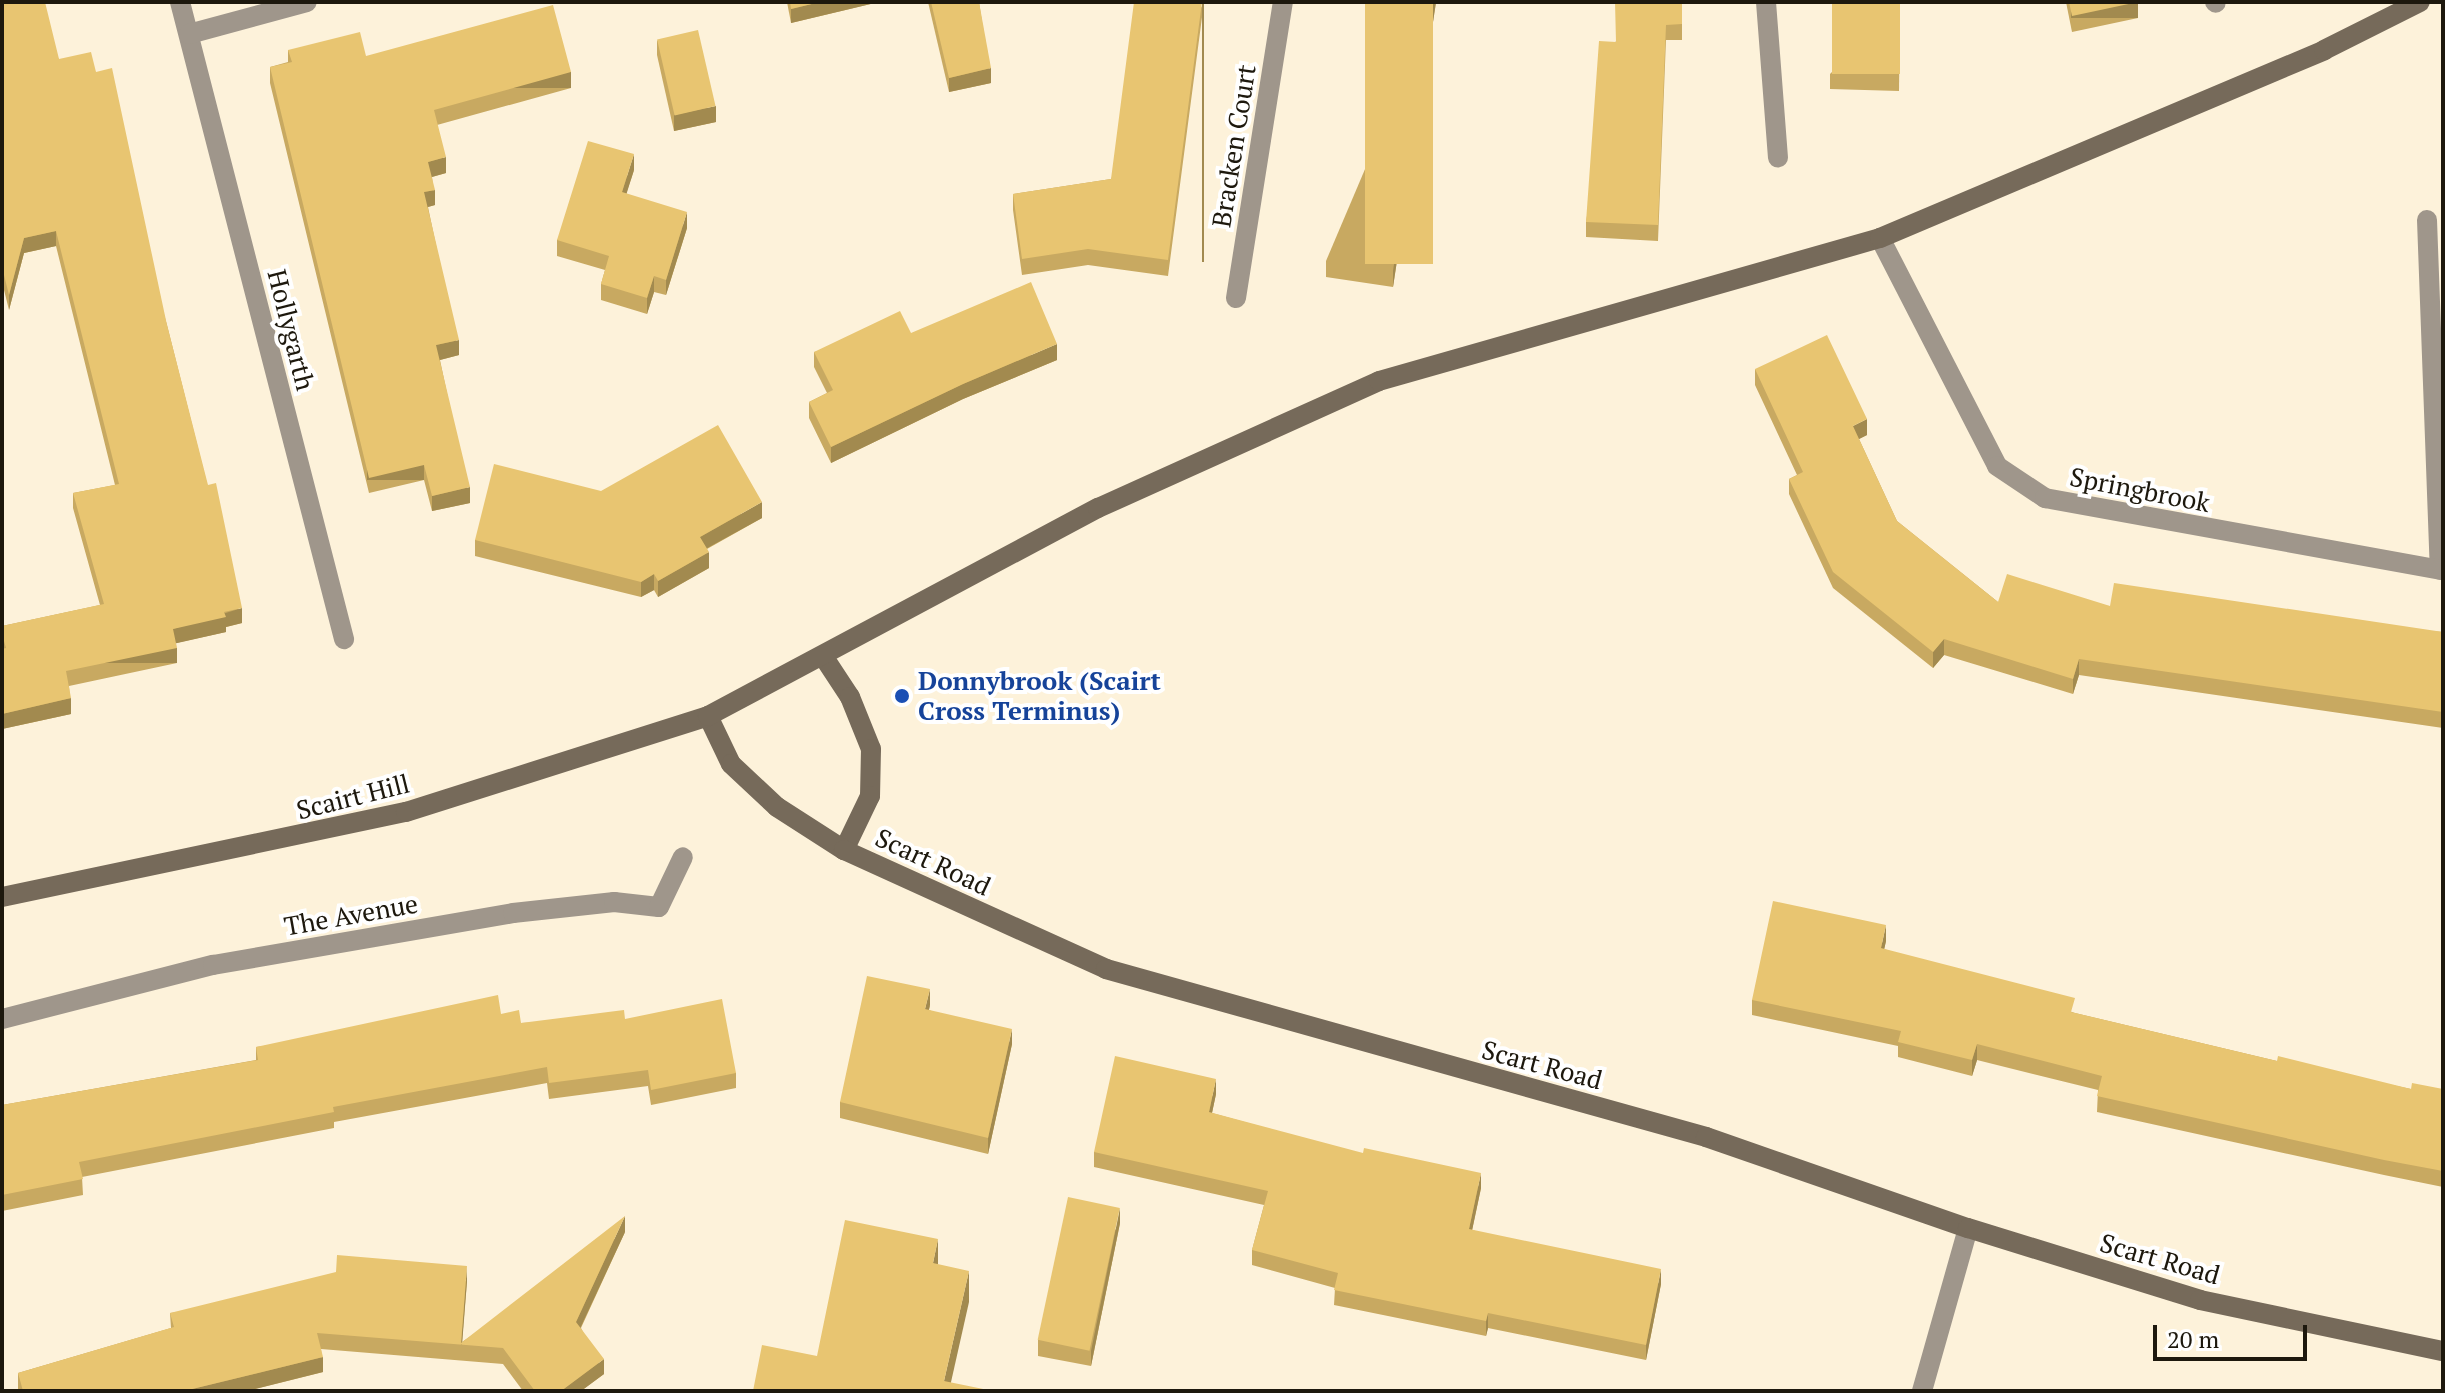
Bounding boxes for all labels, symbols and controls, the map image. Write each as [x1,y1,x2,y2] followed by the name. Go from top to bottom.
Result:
[1206,62,1262,230] street label: Bracken Court
[261,266,321,394] street label: Hollygarth
[2067,461,2213,519] street label: Springbrook
[918,665,1161,726] place label: Donnybrook (Scairt Cross Terminus)
[893,687,911,705] marker: Donnybrook (Scairt Cross Terminus)
[293,768,413,826] street label: Scairt Hill
[871,822,995,902] street label: Scart Road
[281,888,421,942] street label: The Avenue
[1478,1034,1606,1096] street label: Scart Road
[2097,1227,2223,1291] street label: Scart Road
[2157,1309,2311,1359] scale bar
[2167,1323,2219,1355] text: 20 m

